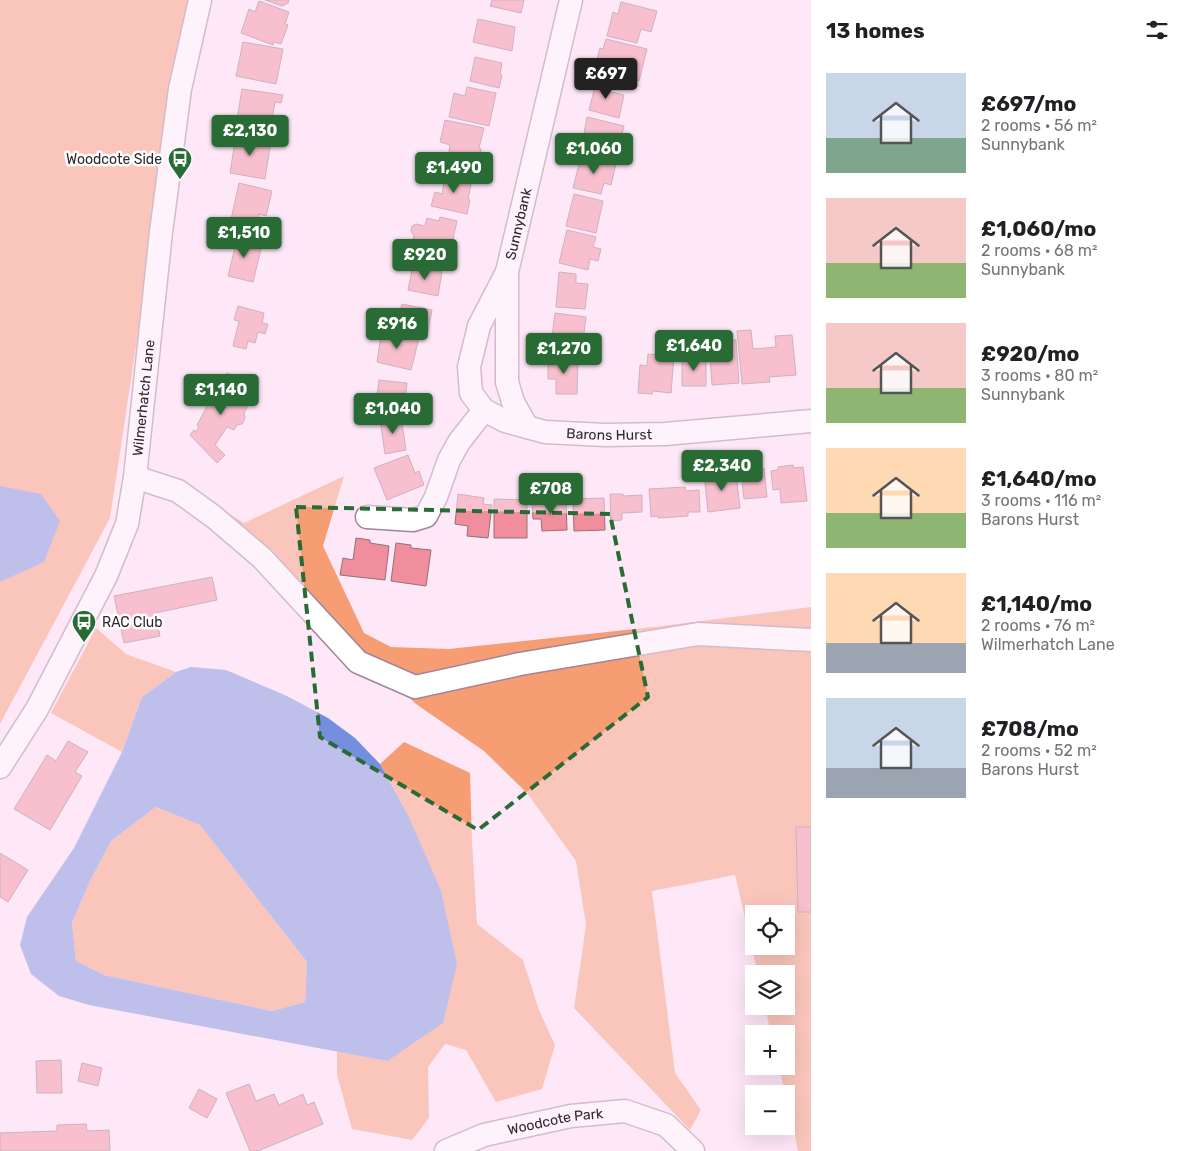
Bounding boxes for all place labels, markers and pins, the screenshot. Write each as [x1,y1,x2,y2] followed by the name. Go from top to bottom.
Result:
[576,58,636,100] pin: £697
[209,114,291,157] pin: £2,130
[553,132,635,175] pin: £1,060
[167,146,193,180] bus stop icon: Woodcote Side
[66,151,162,168] place label: Woodcote Side
[413,152,495,194] pin: £1,490
[203,216,285,259] pin: £1,510
[395,238,455,281] pin: £920
[367,308,427,350] pin: £916
[653,330,735,372] pin: £1,640
[523,332,605,375] pin: £1,270
[180,374,262,416] pin: £1,140
[352,392,434,435] pin: £1,040
[681,450,763,492] pin: £2,340
[521,472,581,515] pin: £708
[71,609,97,643] bus stop icon: RAC Club
[102,614,163,631] place label: RAC Club

